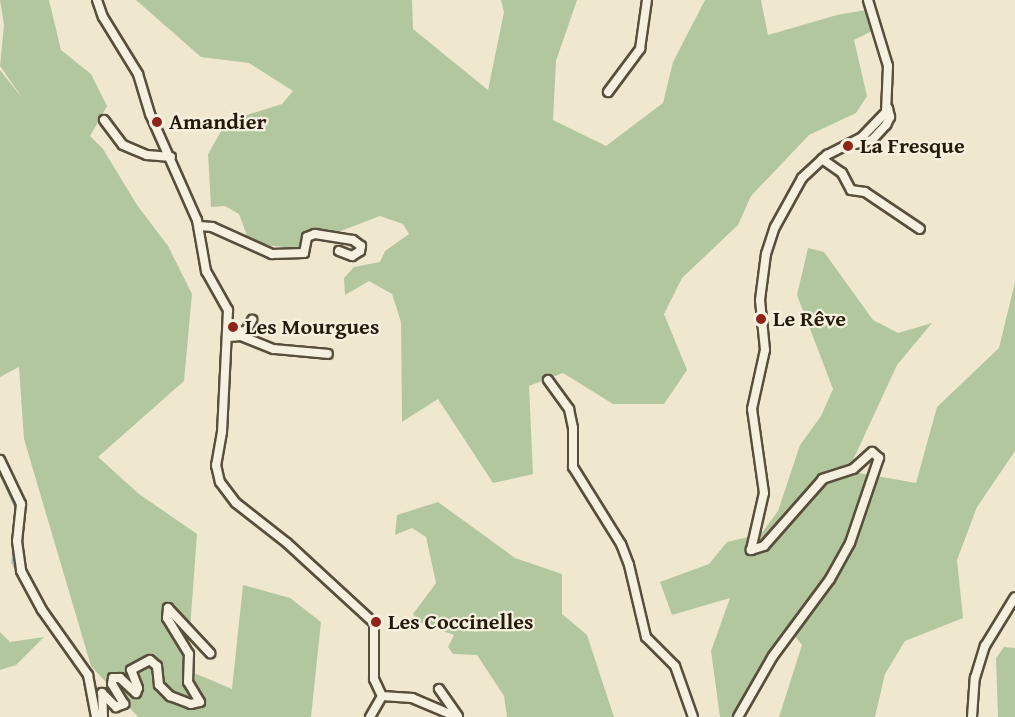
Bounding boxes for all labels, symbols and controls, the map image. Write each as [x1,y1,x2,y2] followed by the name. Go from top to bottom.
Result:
[169,109,267,135] place label: Amandier
[150,115,164,129] marker: Amandier
[860,133,965,159] place label: La Fresque
[841,139,855,153] marker: La Fresque
[773,306,846,332] place label: Le Rêve
[754,312,768,326] marker: Le Rêve
[245,314,379,340] place label: Les Mourgues
[226,320,240,334] marker: Les Mourgues
[388,609,534,635] place label: Les Coccinelles
[369,615,383,629] marker: Les Coccinelles

